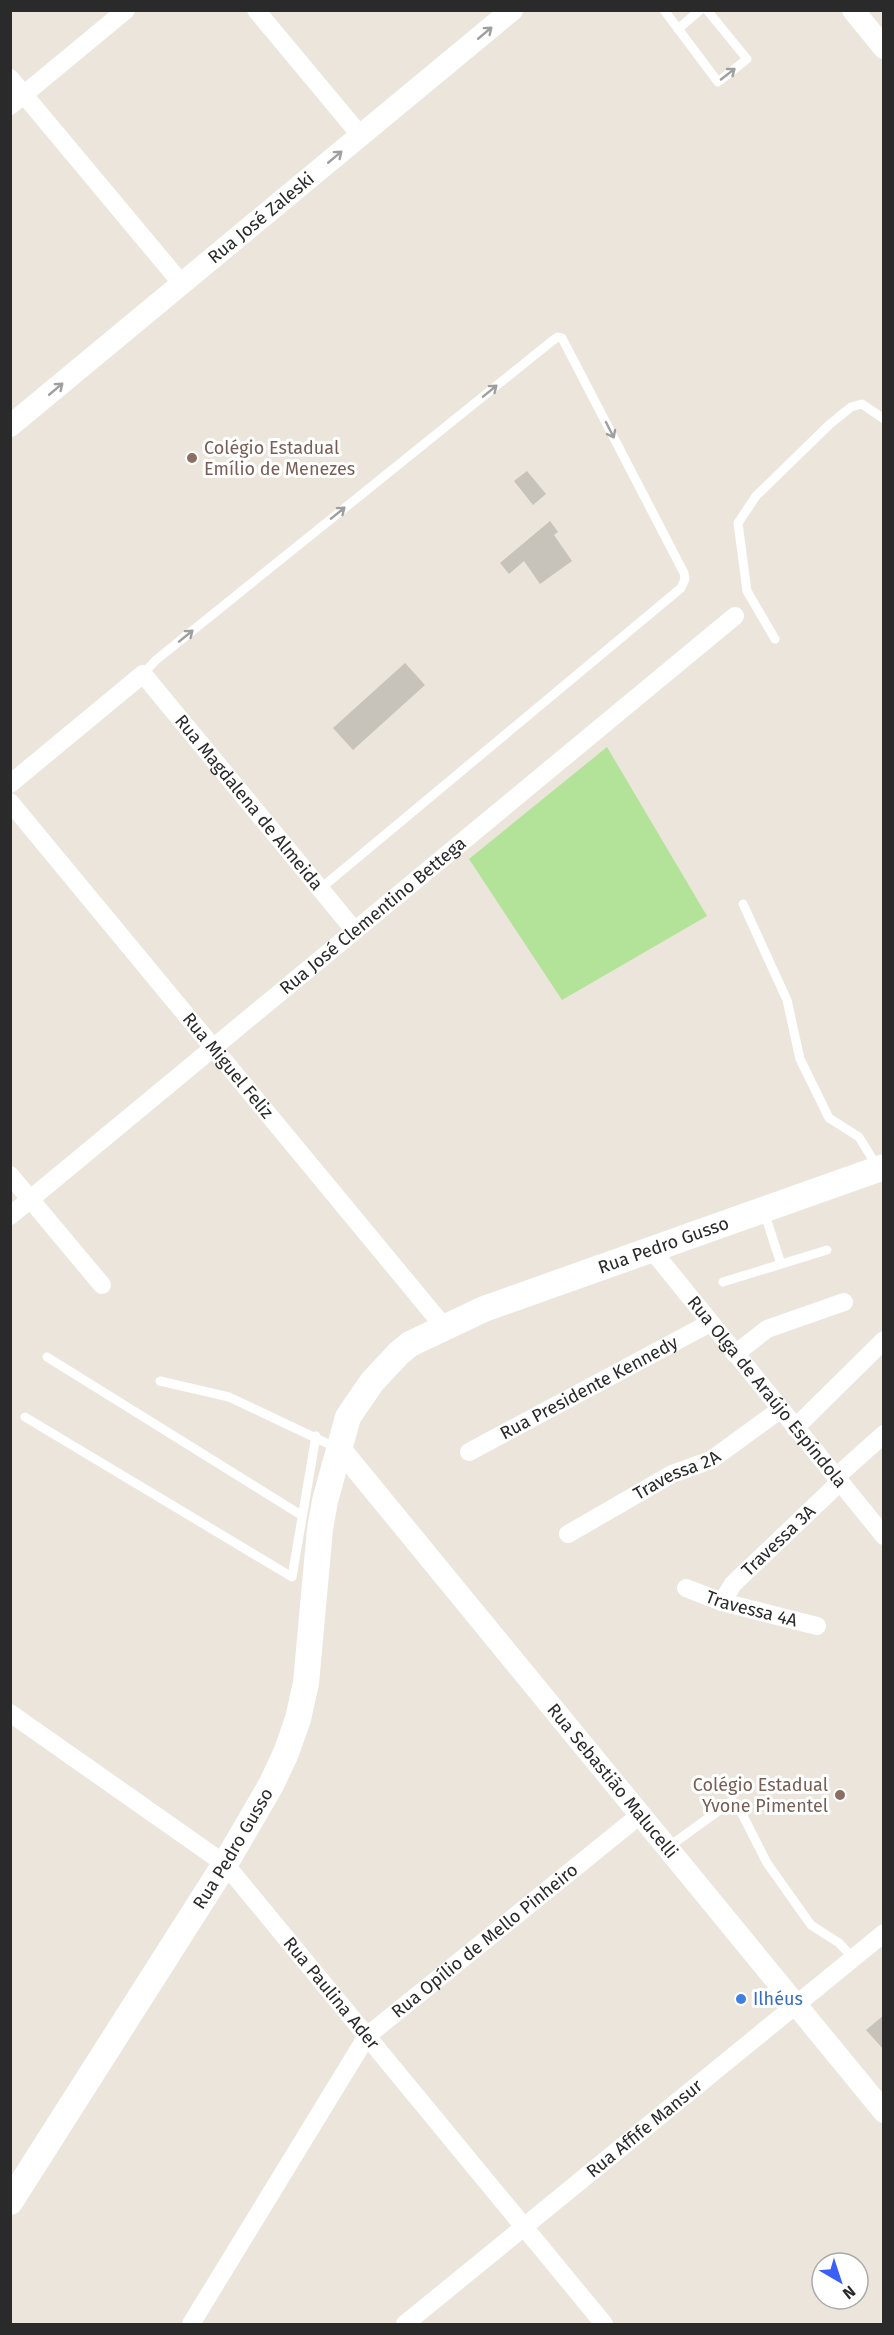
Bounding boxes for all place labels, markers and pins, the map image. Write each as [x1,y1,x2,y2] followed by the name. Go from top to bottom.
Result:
[204,437,355,480] place label: Colégio Estadual Emílio de Menezes
[185,451,199,465] marker: Colégio Estadual Emílio de Menezes
[693,1774,828,1817] place label: Colégio Estadual Yvone Pimentel
[833,1788,847,1802] marker: Colégio Estadual Yvone Pimentel
[753,1988,803,2010] place label: Ilhéus
[734,1992,748,2006] marker: Ilhéus

